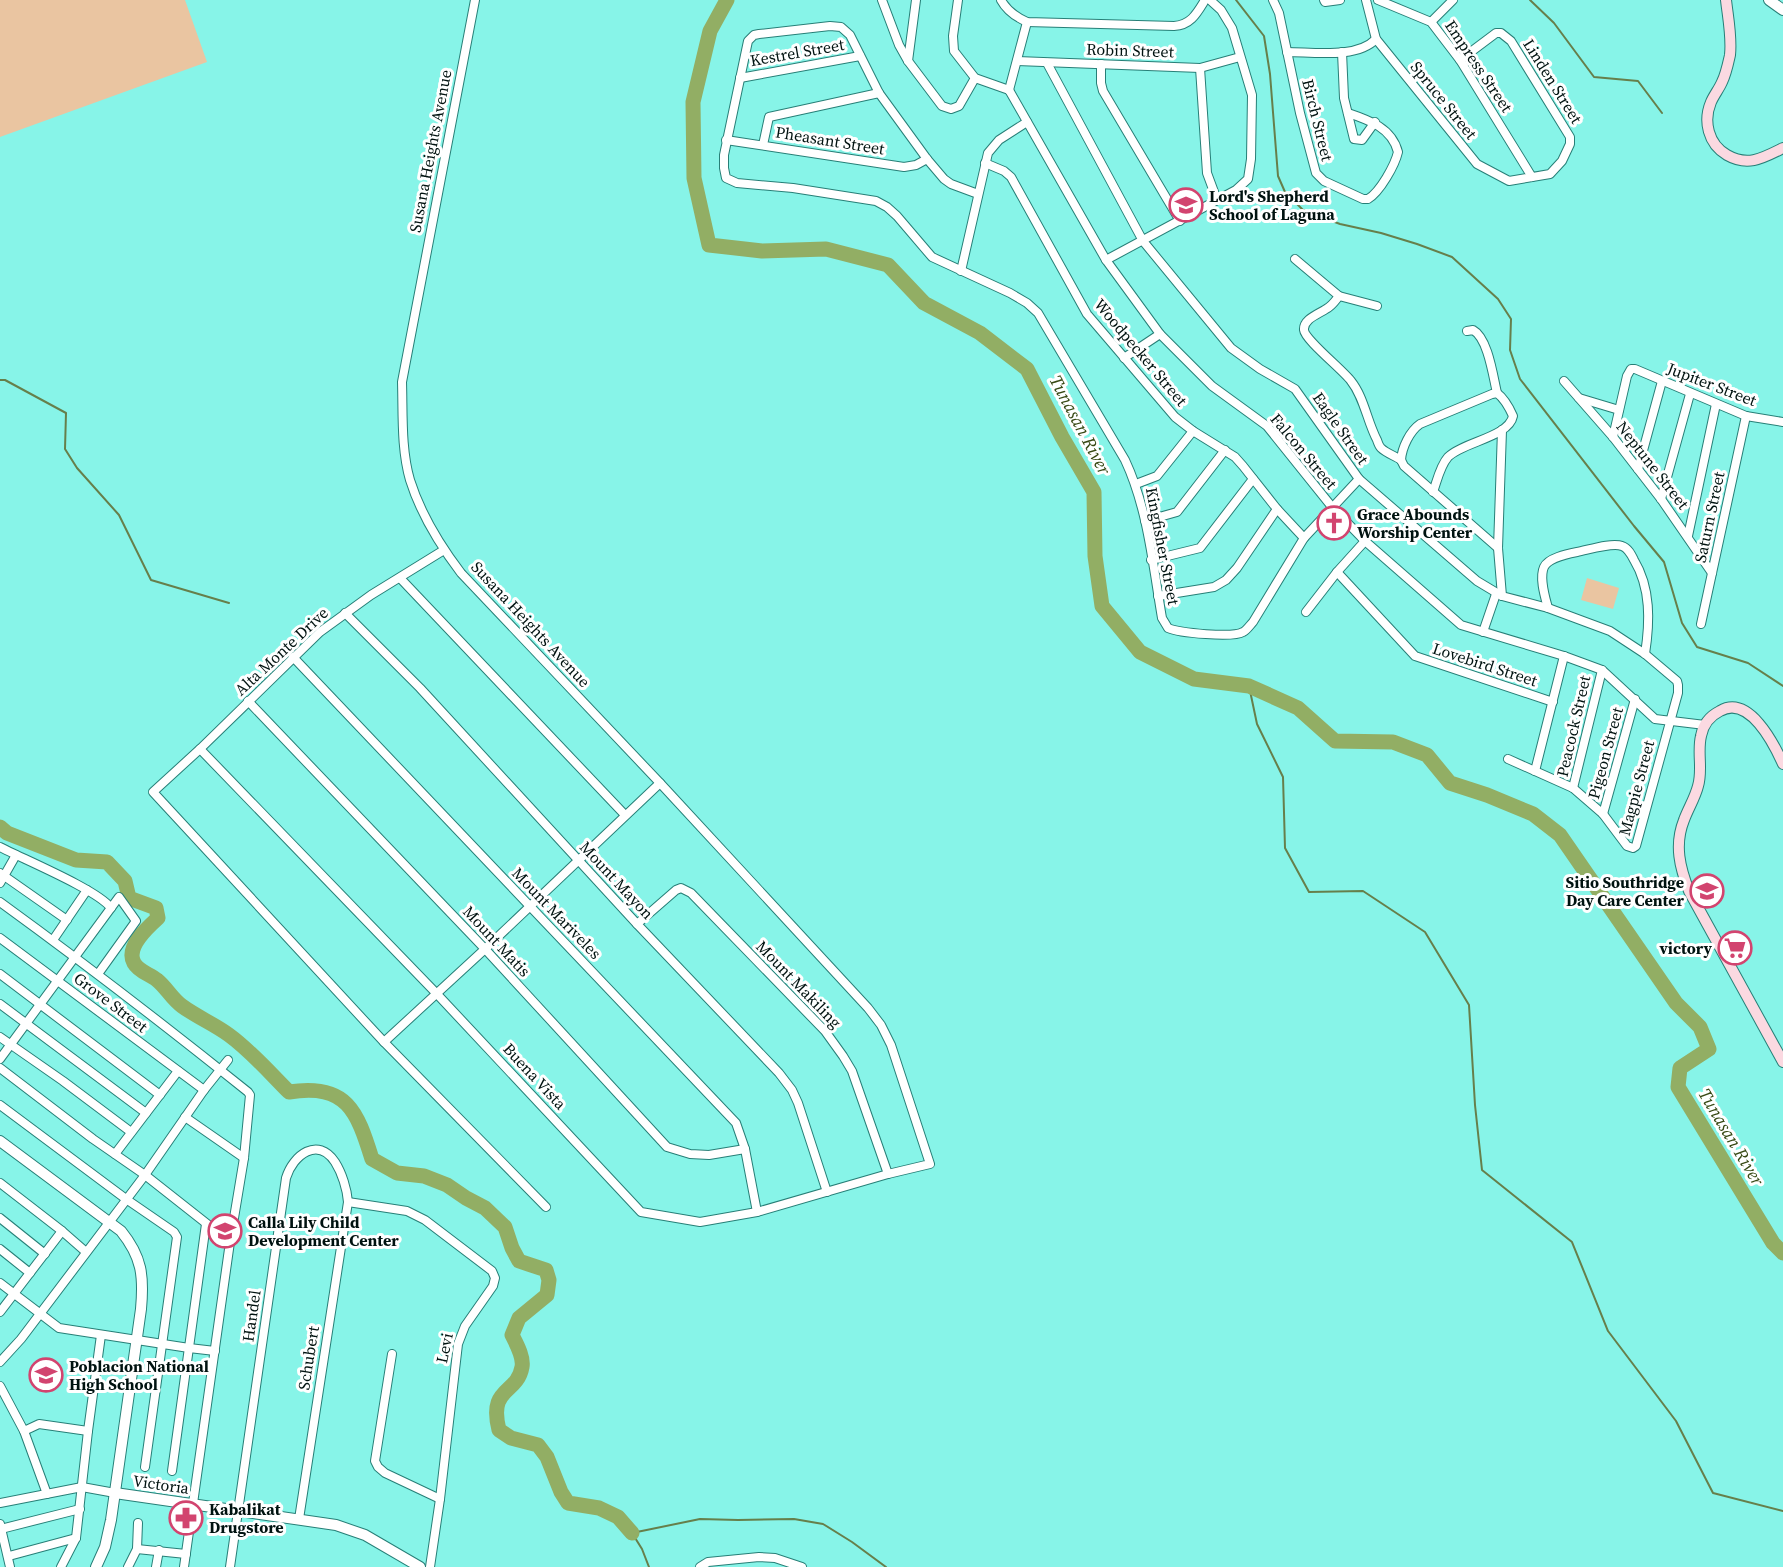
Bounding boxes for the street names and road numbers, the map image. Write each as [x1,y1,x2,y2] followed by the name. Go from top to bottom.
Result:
[1440,16,1518,117] street label: Empress Street
[748,33,847,71] street label: Kestrel Street
[1518,34,1588,128] street label: Linden Street
[1086,37,1175,63] street label: Robin Street
[1406,56,1483,144] street label: Spruce Street
[403,68,457,234] street label: Susana Heights Avenue
[1297,77,1339,164] street label: Birch Street
[774,121,887,160] street label: Pheasant Street
[1089,294,1193,411] street label: Woodpecker Street
[1663,357,1761,411] street label: Jupiter Street
[1308,387,1374,469] street label: Eagle Street
[1266,408,1343,494] street label: Falcon Street
[1612,416,1695,514] street label: Neptune Street
[1689,469,1730,564] street label: Saturn Street
[1141,485,1185,608] street label: Kingfisher Street
[467,556,595,692] street label: Susana Heights Avenue
[229,602,333,700] street label: Alta Monte Drive
[1430,637,1541,692] street label: Lovebird Street
[1551,672,1596,779] street label: Peacock Street
[1582,704,1628,801] street label: Pigeon Street
[1613,737,1659,838] street label: Magpie Street
[575,836,659,924] street label: Mount Mayon
[508,862,607,964] street label: Mount Mariveles
[458,901,536,981] street label: Mount Matis
[752,935,846,1033] street label: Mount Makiling
[70,967,153,1038] street label: Grove Street
[498,1038,572,1115] street label: Buena Vista
[236,1289,266,1343] street label: Handel
[292,1324,324,1392] street label: Schubert
[430,1331,458,1365] street label: Levi
[131,1469,191,1499] street label: Victoria

